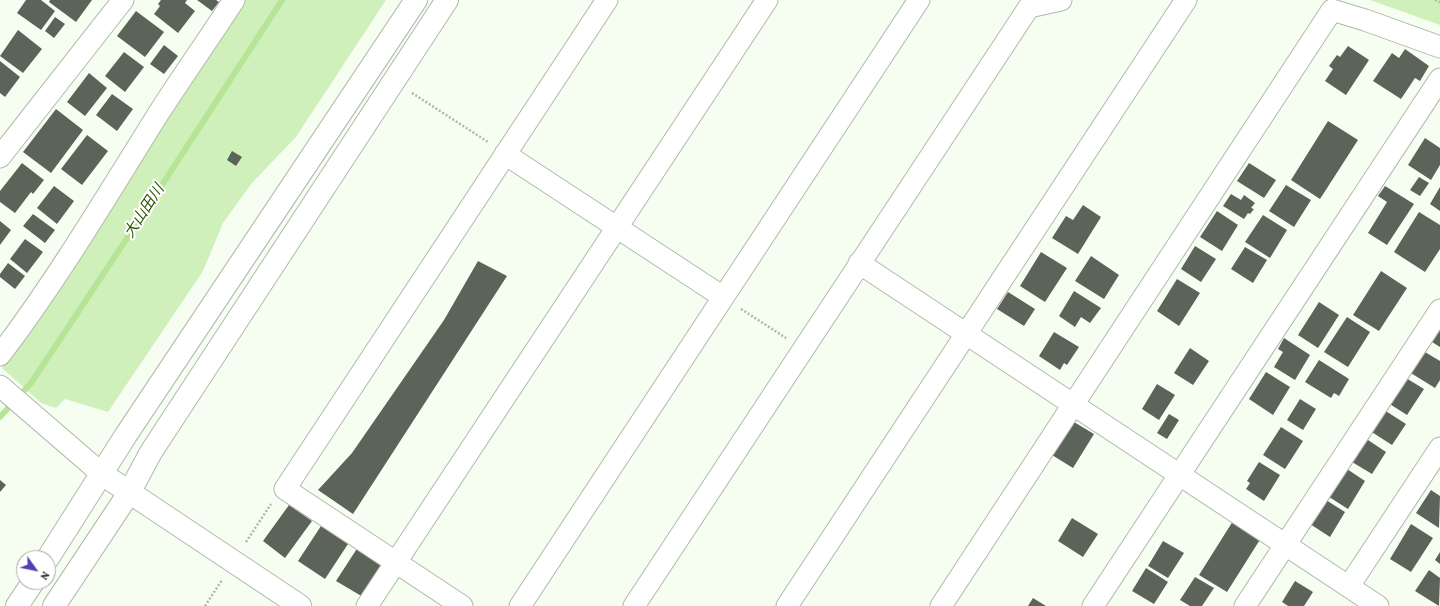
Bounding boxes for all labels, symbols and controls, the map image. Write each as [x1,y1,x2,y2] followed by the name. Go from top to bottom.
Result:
[120,181,168,241] water label: 大山田川
[16,550,56,590] north arrow
[38,570,52,582] text: N

